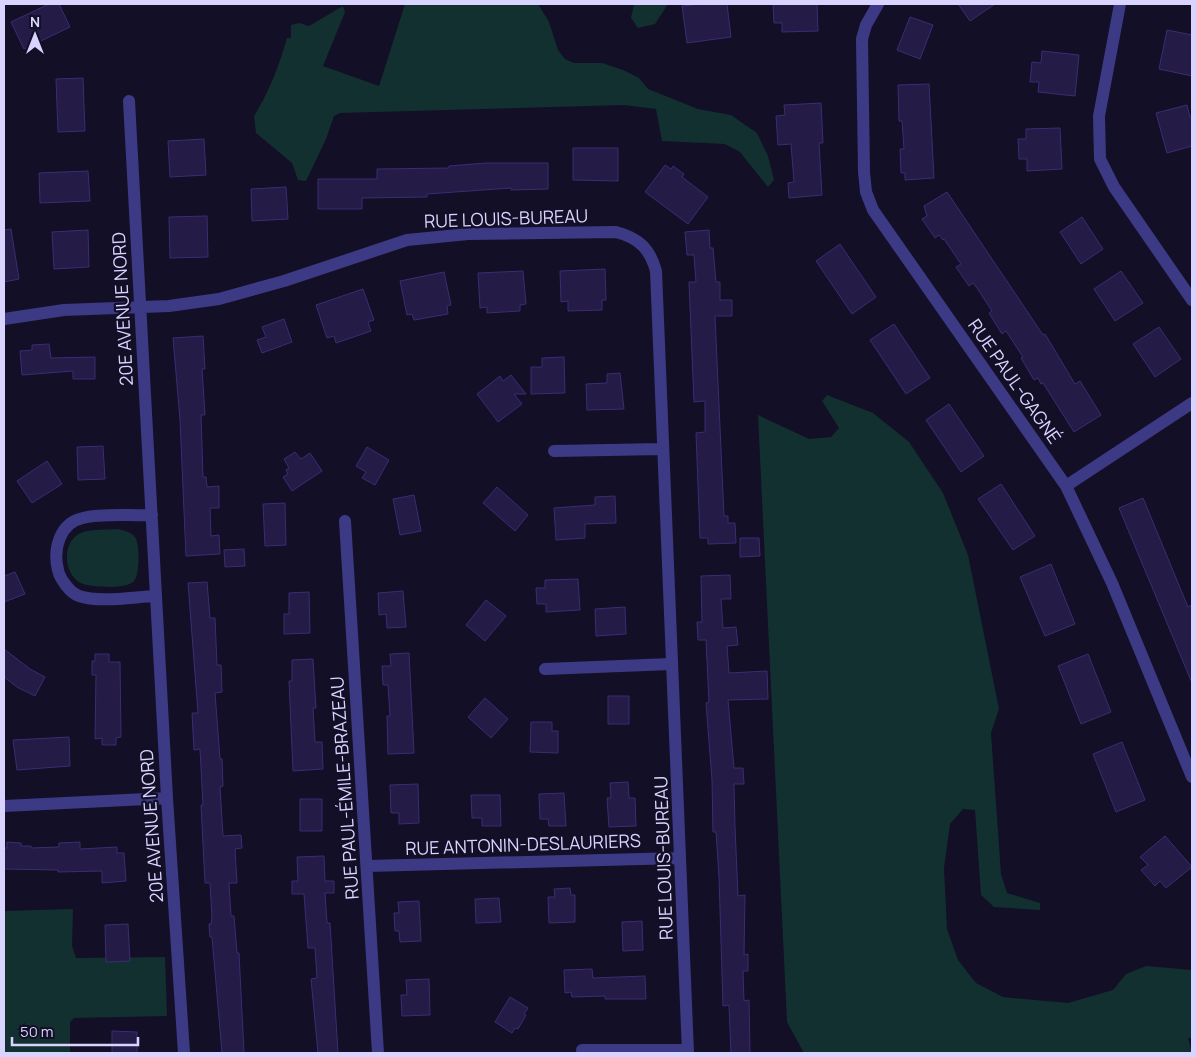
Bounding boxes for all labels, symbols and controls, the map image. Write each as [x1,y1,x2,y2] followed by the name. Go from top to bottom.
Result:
[10,10,60,60] north arrow
[30,12,40,31] text: N
[424,203,588,233] street label: RUE LOUIS-BUREAU
[106,231,138,387] street label: 20E AVENUE NORD
[963,314,1067,448] street label: RUE PAUL-GAGNÉ
[324,676,364,900] street label: RUE PAUL-ÉMILE-BRAZEAU
[134,748,168,904] street label: 20E AVENUE NORD
[648,776,678,940] street label: RUE LOUIS-BUREAU
[405,828,641,860] street label: RUE ANTONIN-DESLAURIERS
[12,1014,139,1046] scale bar
[20,1021,54,1042] text: 50 m

